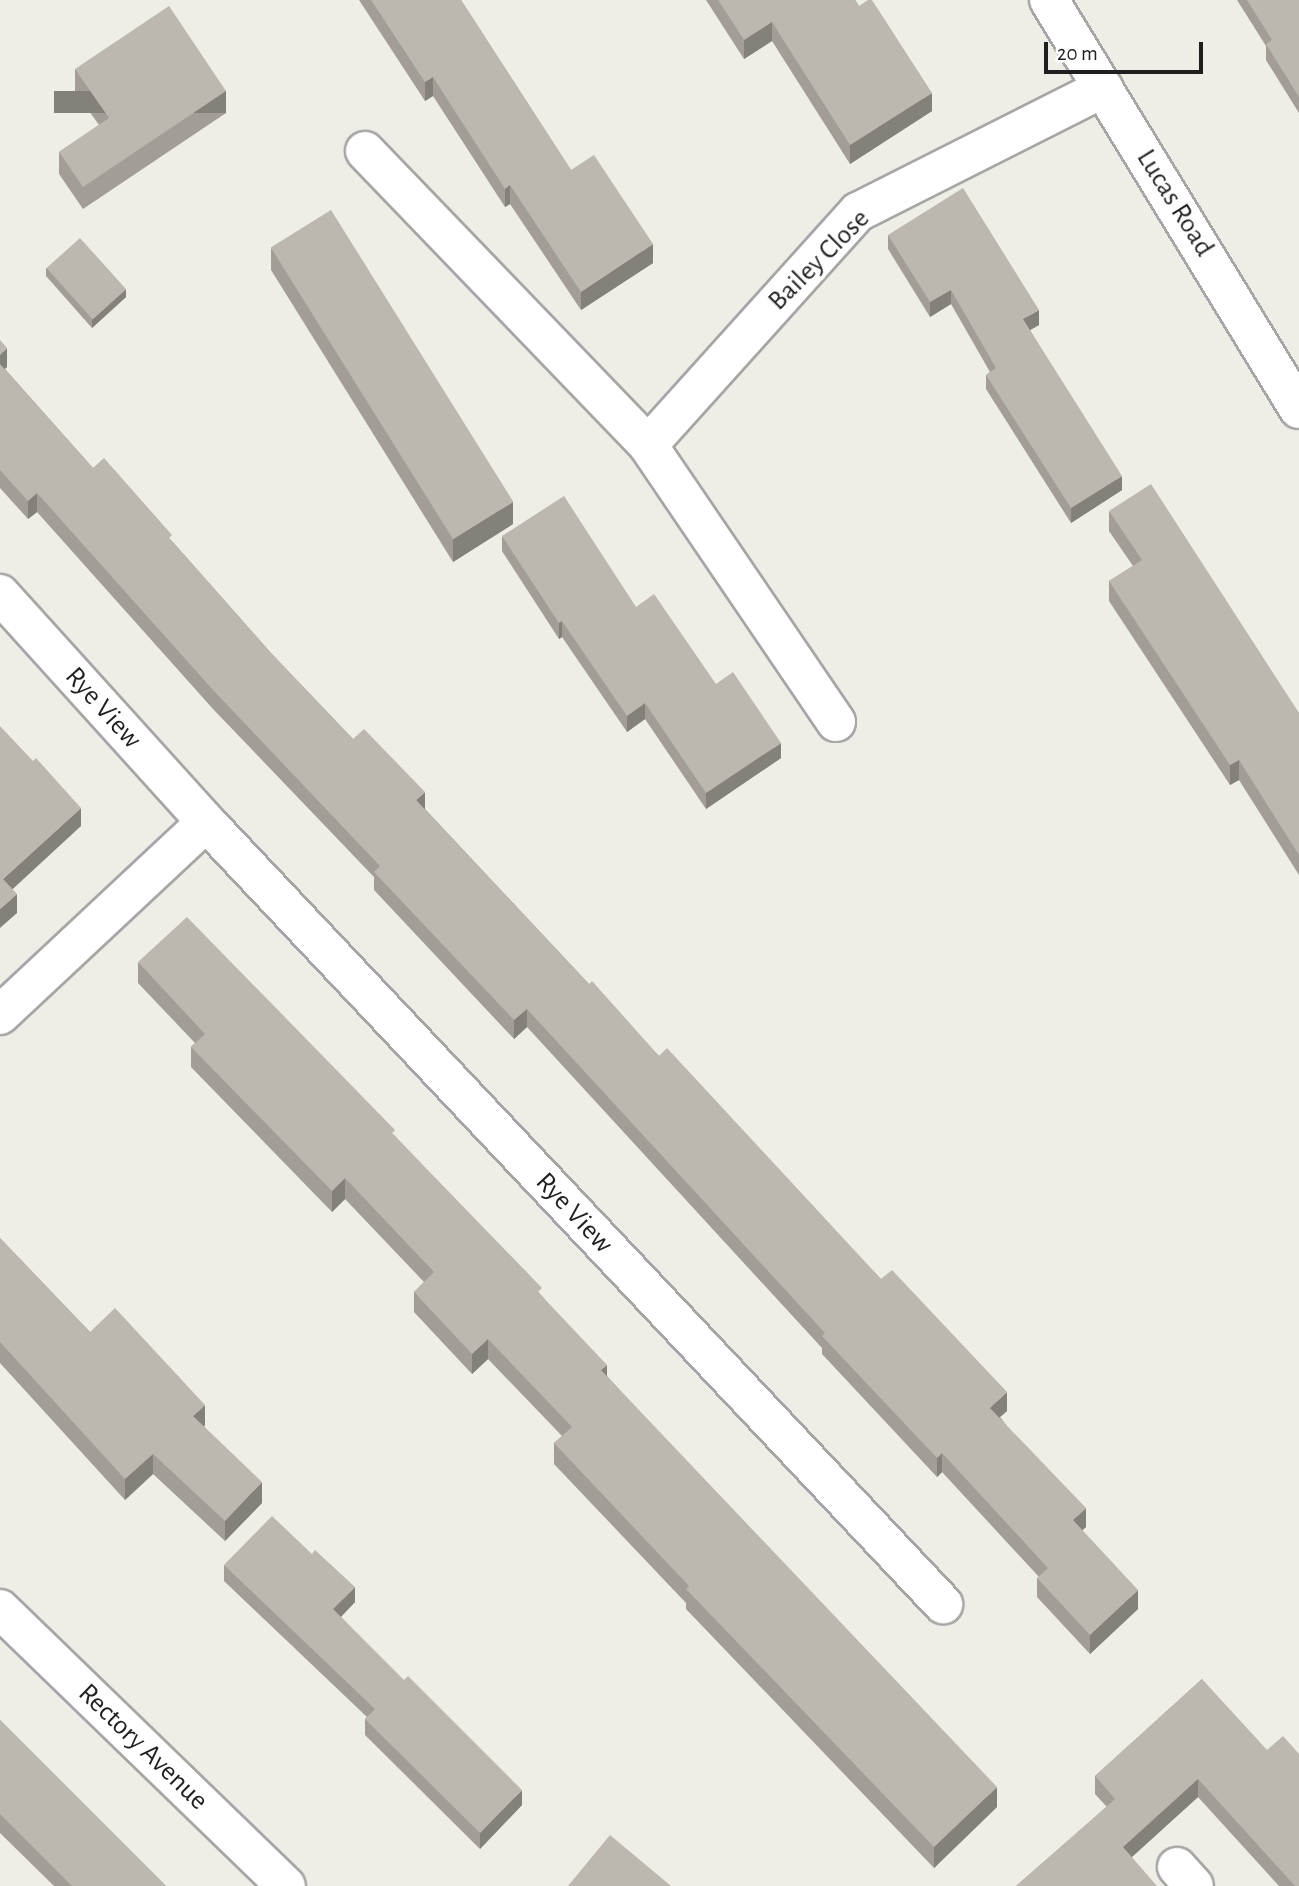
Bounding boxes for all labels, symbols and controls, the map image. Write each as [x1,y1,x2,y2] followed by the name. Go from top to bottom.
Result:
[1047,28,1206,72] scale bar
[1057,43,1098,64] text: 20 m
[1129,143,1221,263] street label: Lucas Road
[761,202,877,318] street label: Bailey Close
[58,660,148,756] street label: Rye View
[528,1166,620,1260] street label: Rye View
[71,1677,215,1817] street label: Rectory Avenue

